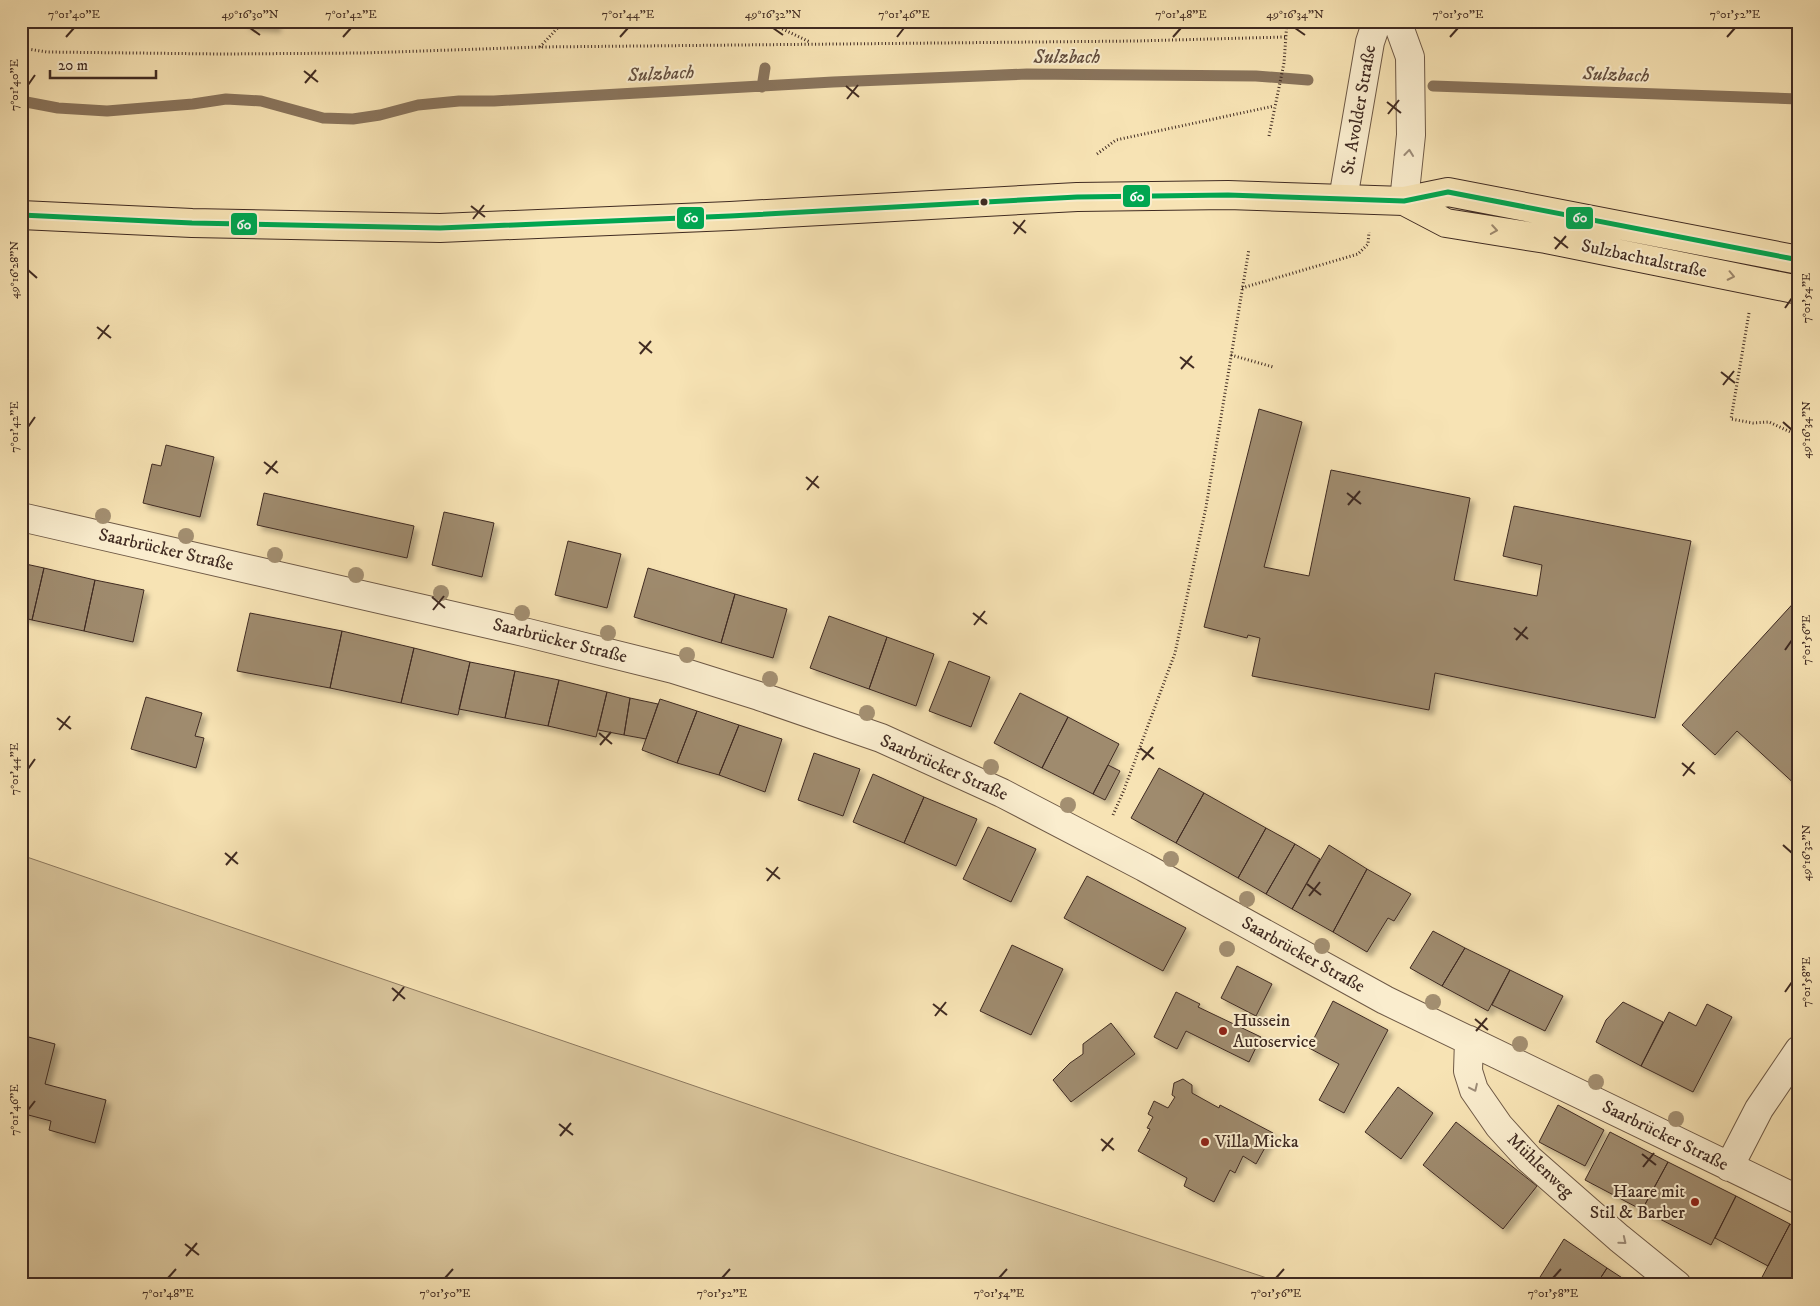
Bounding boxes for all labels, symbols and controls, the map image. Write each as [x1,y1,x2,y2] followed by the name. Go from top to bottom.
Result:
[48,7,100,22] text: 7°01'40"E
[221,7,279,22] text: 49°16'30"N
[325,7,377,22] text: 7°01'42"E
[602,7,655,22] text: 7°01'44"E
[745,7,801,22] text: 49°16'32"N
[878,7,930,22] text: 7°01'46"E
[1155,7,1207,22] text: 7°01'48"E
[1266,7,1324,22] text: 49°16'34"N
[1433,7,1484,22] text: 7°01'50"E
[1710,7,1761,22] text: 7°01'52"E
[1337,43,1381,177] street label: St. Avolder Straße
[1033,46,1101,69] water label: Sulzbach
[50,48,156,80] scale bar
[58,56,88,75] text: 20 m
[7,59,22,111] text: 7°01'40"E
[626,61,695,87] water label: Sulzbach
[1581,62,1650,88] water label: Sulzbach
[1404,148,1415,156] one-way arrow
[1122,184,1151,208] line badge: 60
[1130,188,1145,206] text: 60
[979,197,989,207] unlabelled marker
[676,206,705,230] line badge: 60
[1565,206,1594,230] line badge: 60
[684,209,699,227] text: 60
[1573,209,1588,227] text: 60
[230,212,258,236] line badge: 60
[237,216,252,234] text: 60
[1490,225,1498,235] one-way arrow
[1579,235,1709,283] street label: Sulzbachtalstraße
[7,241,22,299] text: 49°16'28"N
[1726,271,1735,281] one-way arrow
[1799,272,1814,323] text: 7°01'54"E
[7,401,22,453] text: 7°01'42"E
[1799,401,1814,459] text: 49°16'34"N
[96,524,236,576] street label: Saarbrücker Straße
[491,614,629,668] street label: Saarbrücker Straße
[1799,614,1814,665] text: 7°01'56"E
[877,730,1011,806] street label: Saarbrücker Straße
[7,742,22,795] text: 7°01'44"E
[1799,825,1814,881] text: 49°16'32"N
[1237,912,1369,998] street label: Saarbrücker Straße
[1799,956,1814,1007] text: 7°01'58"E
[1233,1010,1316,1053] place label: Hussein Autoservice
[1217,1025,1229,1037] marker: Hussein Autoservice
[1468,1082,1478,1091] one-way arrow
[7,1084,22,1136] text: 7°01'46"E
[1598,1096,1732,1176] street label: Saarbrücker Straße
[1502,1129,1578,1203] street label: Mühlenweg
[1214,1131,1299,1153] place label: Villa Micka
[1199,1136,1211,1148] marker: Villa Micka
[1590,1181,1685,1224] place label: Haare mit Stil & Barber
[1689,1196,1701,1208] marker: Haare mit Stil & Barber
[1617,1235,1626,1243] one-way arrow
[142,1286,194,1301] text: 7°01'48"E
[420,1286,471,1301] text: 7°01'50"E
[697,1286,748,1301] text: 7°01'52"E
[974,1286,1025,1301] text: 7°01'54"E
[1251,1286,1302,1301] text: 7°01'56"E
[1528,1286,1579,1301] text: 7°01'58"E

